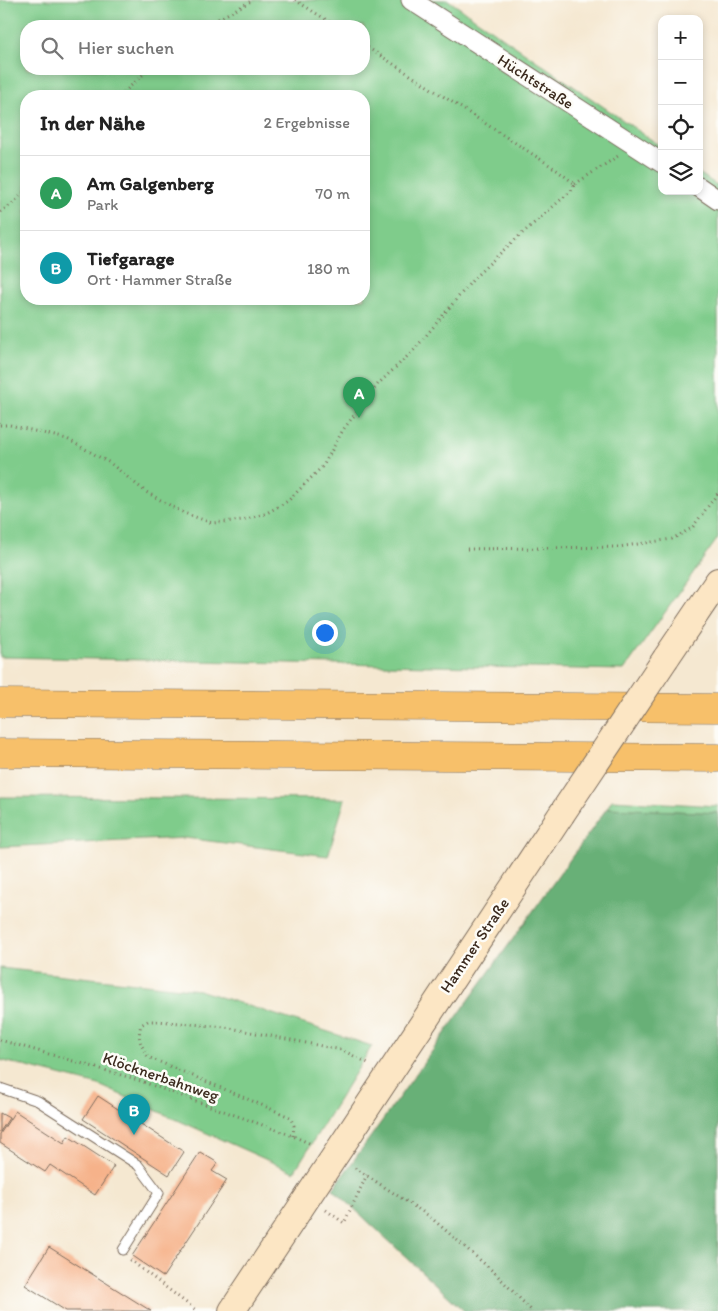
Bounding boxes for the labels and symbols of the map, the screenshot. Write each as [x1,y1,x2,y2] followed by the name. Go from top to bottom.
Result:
[494,50,577,113] street label: Hüchtstraße
[343,377,375,418] pin: A
[312,620,338,646] your location
[436,894,513,996] street label: Hammer Straße
[100,1048,222,1105] street label: Klöcknerbahnweg
[118,1094,150,1135] pin: B

